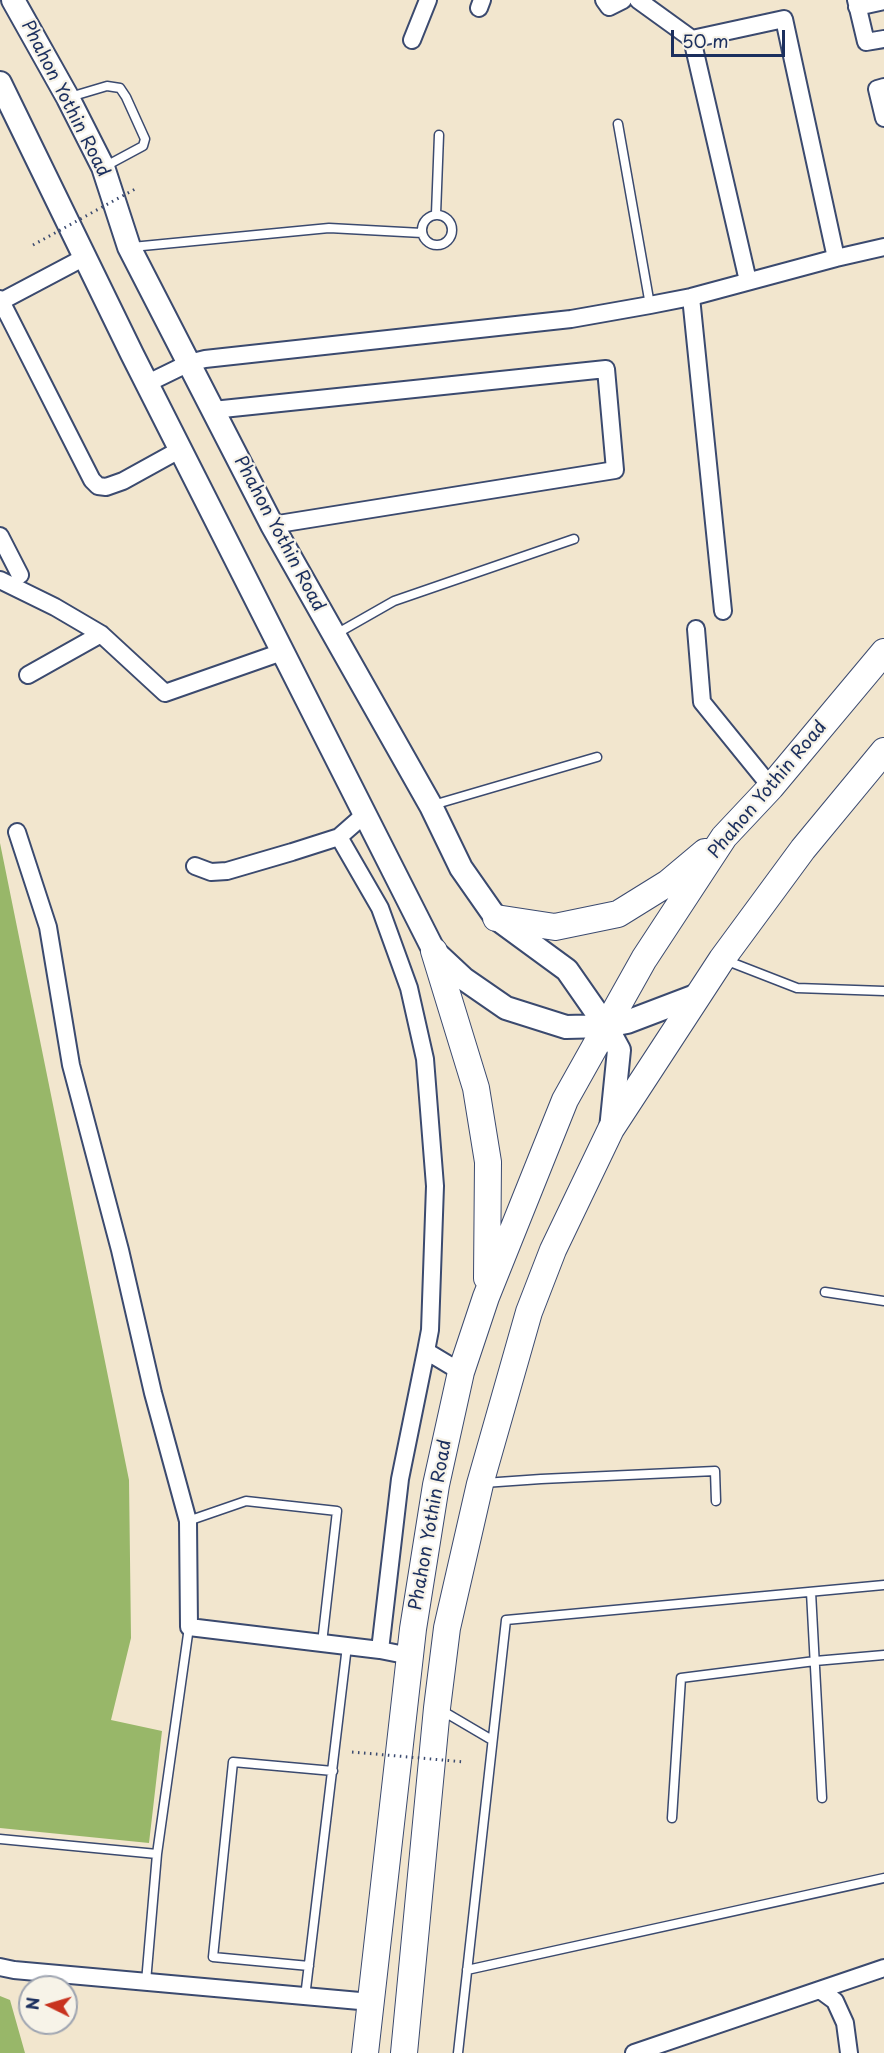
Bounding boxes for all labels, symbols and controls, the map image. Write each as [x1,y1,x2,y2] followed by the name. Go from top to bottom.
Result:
[16,17,114,181] street label: Phahon Yothin Road
[674,18,788,56] scale bar
[682,27,729,54] text: 50 m
[229,453,329,615] street label: Phahon Yothin Road
[704,717,832,863] street label: Phahon Yothin Road
[405,1438,457,1612] street label: Phahon Yothin Road
[18,1975,78,2035] north arrow
[20,1996,45,2011] text: N

